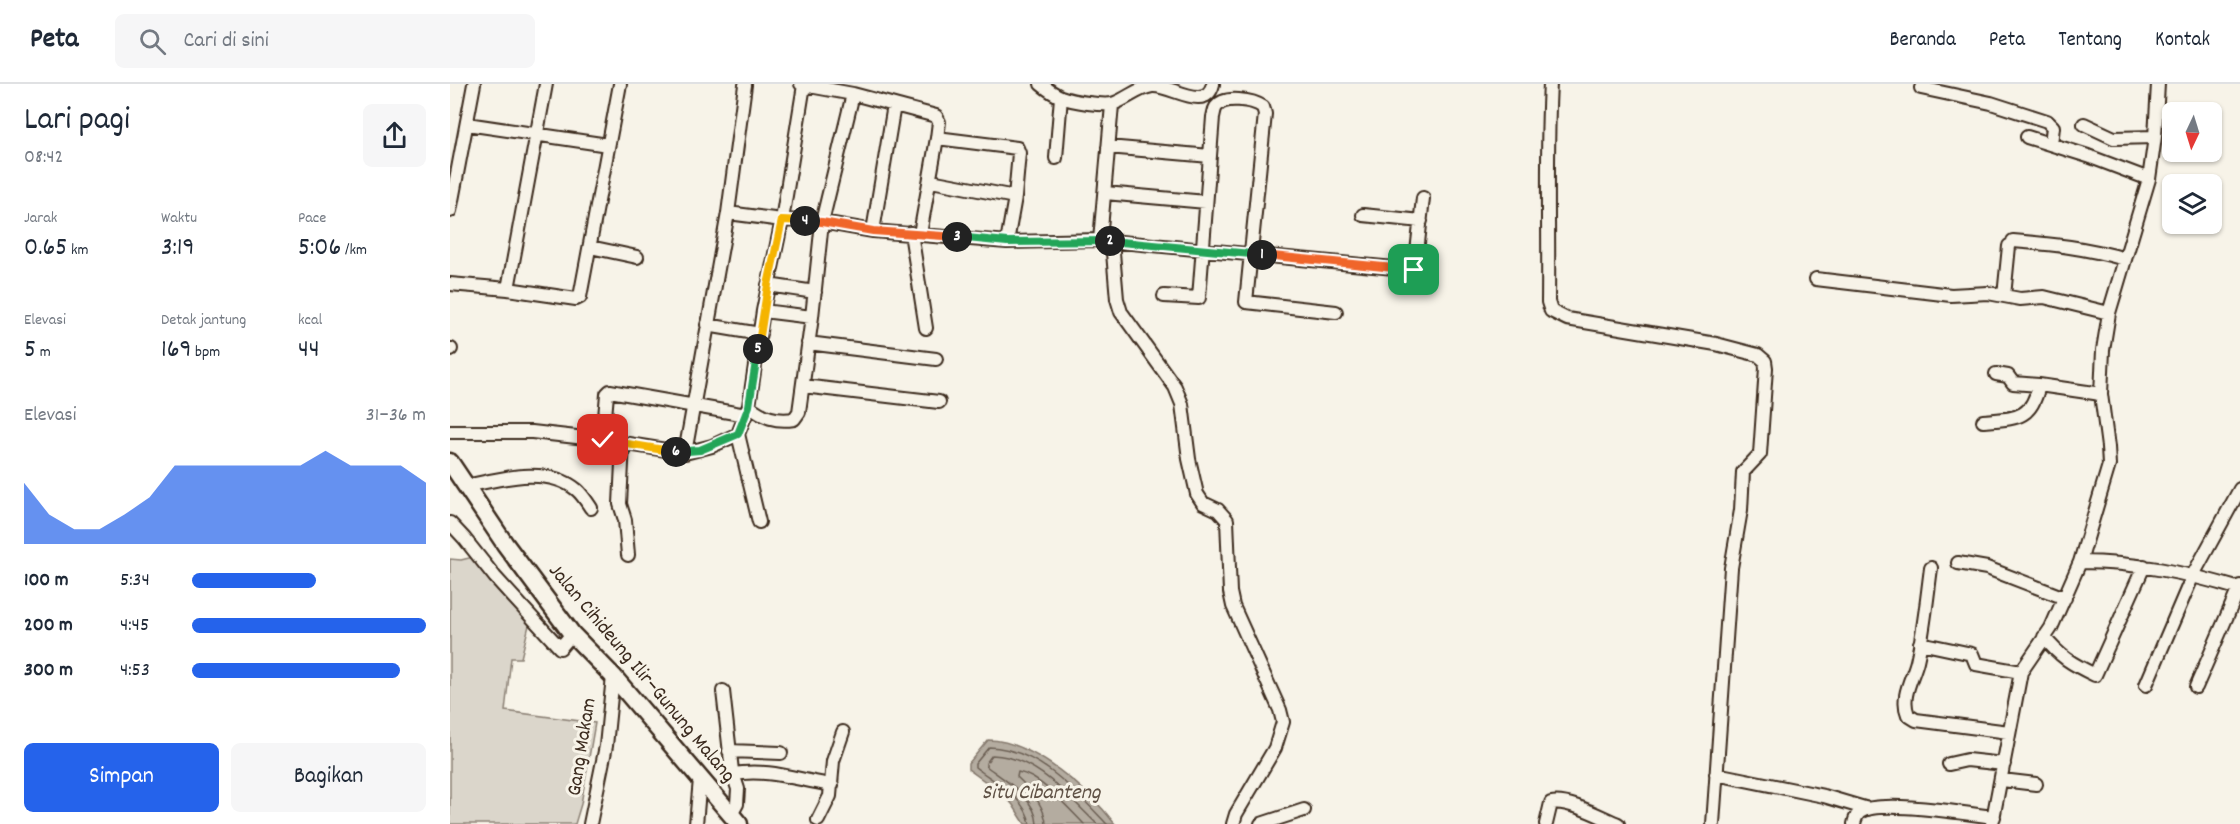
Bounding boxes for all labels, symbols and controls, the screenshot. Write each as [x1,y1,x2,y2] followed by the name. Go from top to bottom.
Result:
[115,14,535,68] search box
[30,21,79,61] text: Peta
[136,25,169,58] icon: search
[184,26,269,57] text: Cari di sini
[1890,26,1956,56] text: Beranda
[1989,26,2025,56] text: Peta
[2058,26,2122,56] text: Tentang
[2155,26,2210,56] text: Kontak
[24,98,130,145] text: Lari pagi
[2162,102,2222,162] north arrow
[2162,102,2222,234] map controls
[363,104,426,167] button: share
[24,144,63,172] text: 08:42
[2162,174,2222,234] button: layers
[790,206,820,236] pin: 4
[24,207,57,230] text: Jarak
[161,207,197,230] text: Waktu
[298,207,326,230] text: Pace
[802,209,808,232] text: 4
[942,222,972,252] pin: 3
[953,225,961,248] text: 3
[1095,226,1125,256] pin: 2
[1107,229,1114,252] text: 2
[24,230,67,267] text: 0.65
[161,230,194,267] text: 3:19
[298,230,341,267] text: 5:06
[67,239,88,262] text: km
[341,239,367,262] text: /km
[1247,240,1277,270] pin: 1
[1260,243,1264,266] text: 1
[1388,244,1439,295] pin
[1397,253,1430,286] icon: arrive
[24,309,66,332] text: Elevasi
[161,309,246,332] text: Detak jantung
[298,309,322,332] text: kcal
[24,332,36,369] text: 5
[161,332,191,369] text: 169
[298,332,320,369] text: 44
[743,334,773,364] pin: 5
[754,337,762,360] text: 5
[36,341,51,364] text: m
[191,341,220,364] text: bpm
[24,402,76,430] text: Elevasi
[366,402,426,430] text: 31–36 m
[577,414,628,465] pin
[586,423,619,456] icon: check
[661,437,691,467] pin: 6
[672,440,680,463] text: 6
[540,558,742,790] street label: Jalan Cihideung Ilir–Gunung Malang
[24,567,69,595] text: 100 m
[120,567,150,595] text: 5:34
[24,612,73,640] text: 200 m
[120,612,149,640] text: 4:45
[24,657,73,685] text: 300 m
[120,657,150,685] text: 4:53
[560,696,606,798] street label: Gang Makam
[24,743,219,812] button: Simpan
[231,743,426,812] button: Bagikan
[982,778,1102,809] water label: Situ Cibanteng

